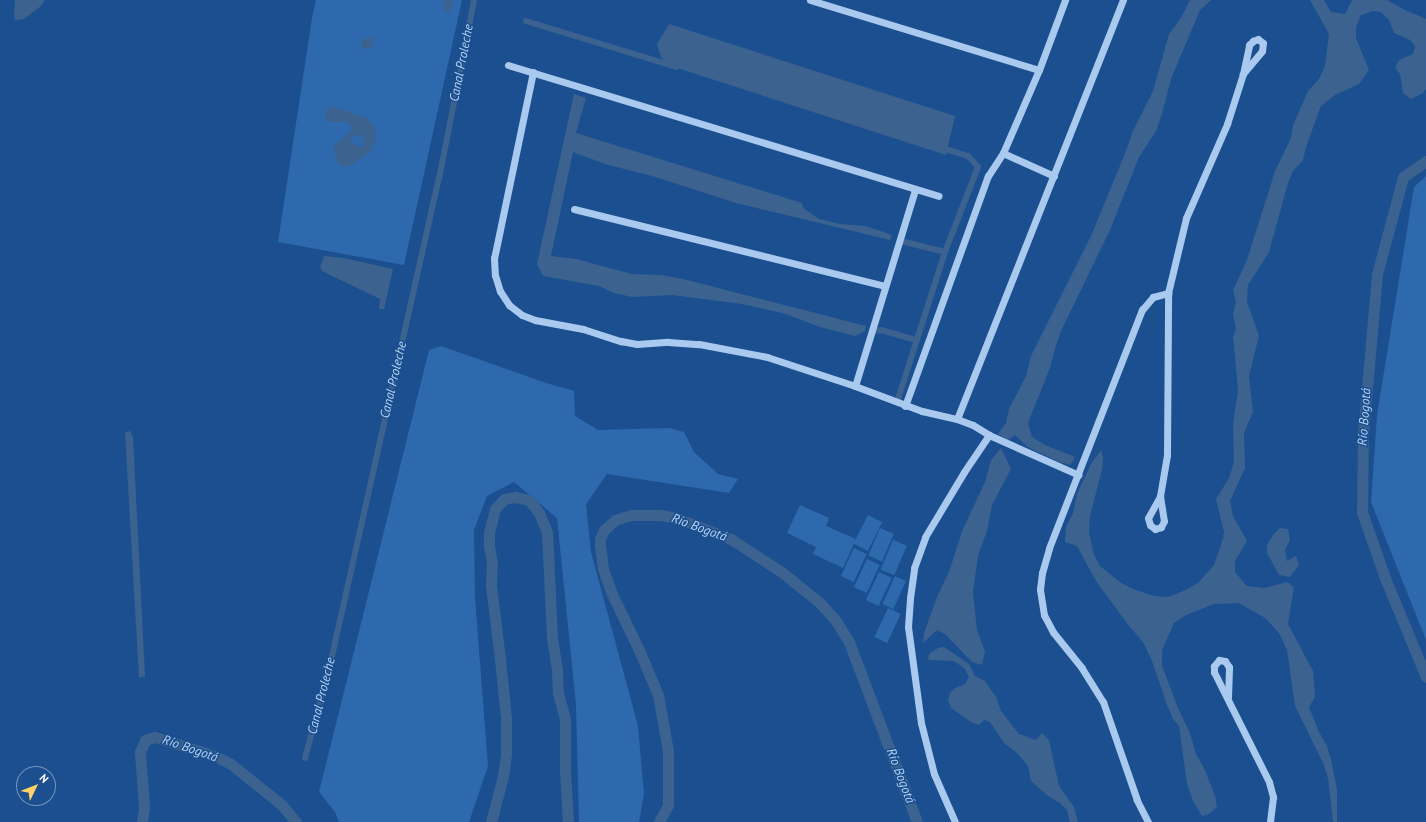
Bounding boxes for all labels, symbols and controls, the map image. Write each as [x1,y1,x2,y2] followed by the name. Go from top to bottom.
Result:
[447,23,477,103] water label: Canal Proleche
[378,340,410,420] water label: Canal Proleche
[1355,388,1375,446] water label: Río Bogotá
[669,511,729,545] water label: Río Bogotá
[305,656,339,736] water label: Canal Proleche
[160,732,220,766] water label: Río Bogotá
[882,746,918,806] water label: Río Bogotá
[16,766,56,806] north arrow
[36,771,52,786] text: N

